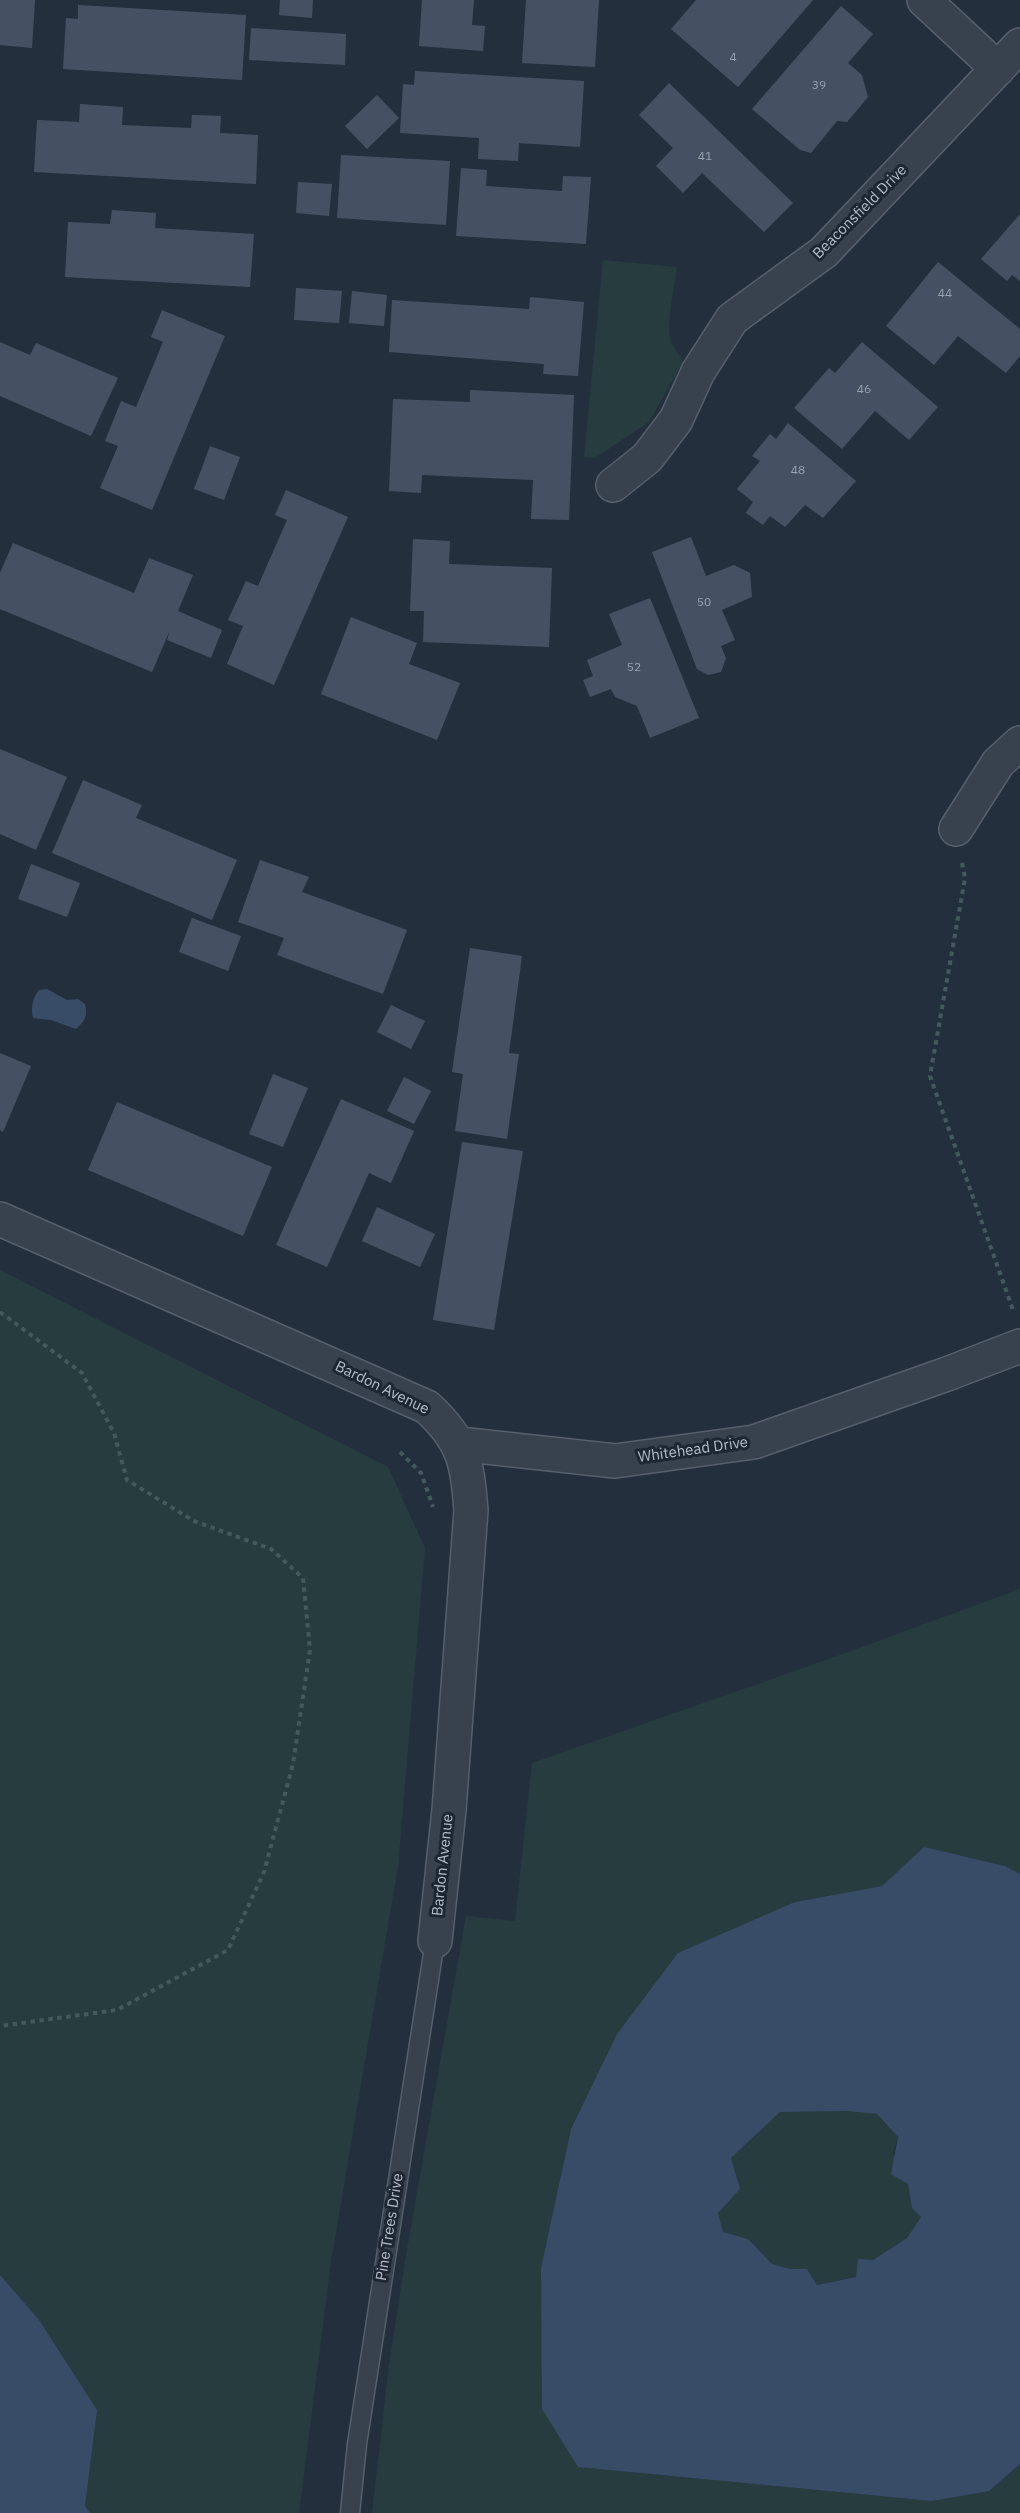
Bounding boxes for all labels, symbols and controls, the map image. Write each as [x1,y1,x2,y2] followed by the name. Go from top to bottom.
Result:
[729,51,737,65] house number: 4
[812,79,826,93] house number: 39
[698,150,712,164] house number: 41
[809,161,911,263] street label: Beaconsfield Drive
[938,287,952,301] house number: 44
[857,383,871,397] house number: 46
[791,464,805,478] house number: 48
[697,596,711,610] house number: 50
[627,661,641,675] house number: 52
[332,1357,432,1419] street label: Bardon Avenue
[637,1433,749,1467] street label: Whitehead Drive
[429,1813,457,1917] street label: Bardon Avenue
[373,2172,407,2282] street label: Pine Trees Drive

